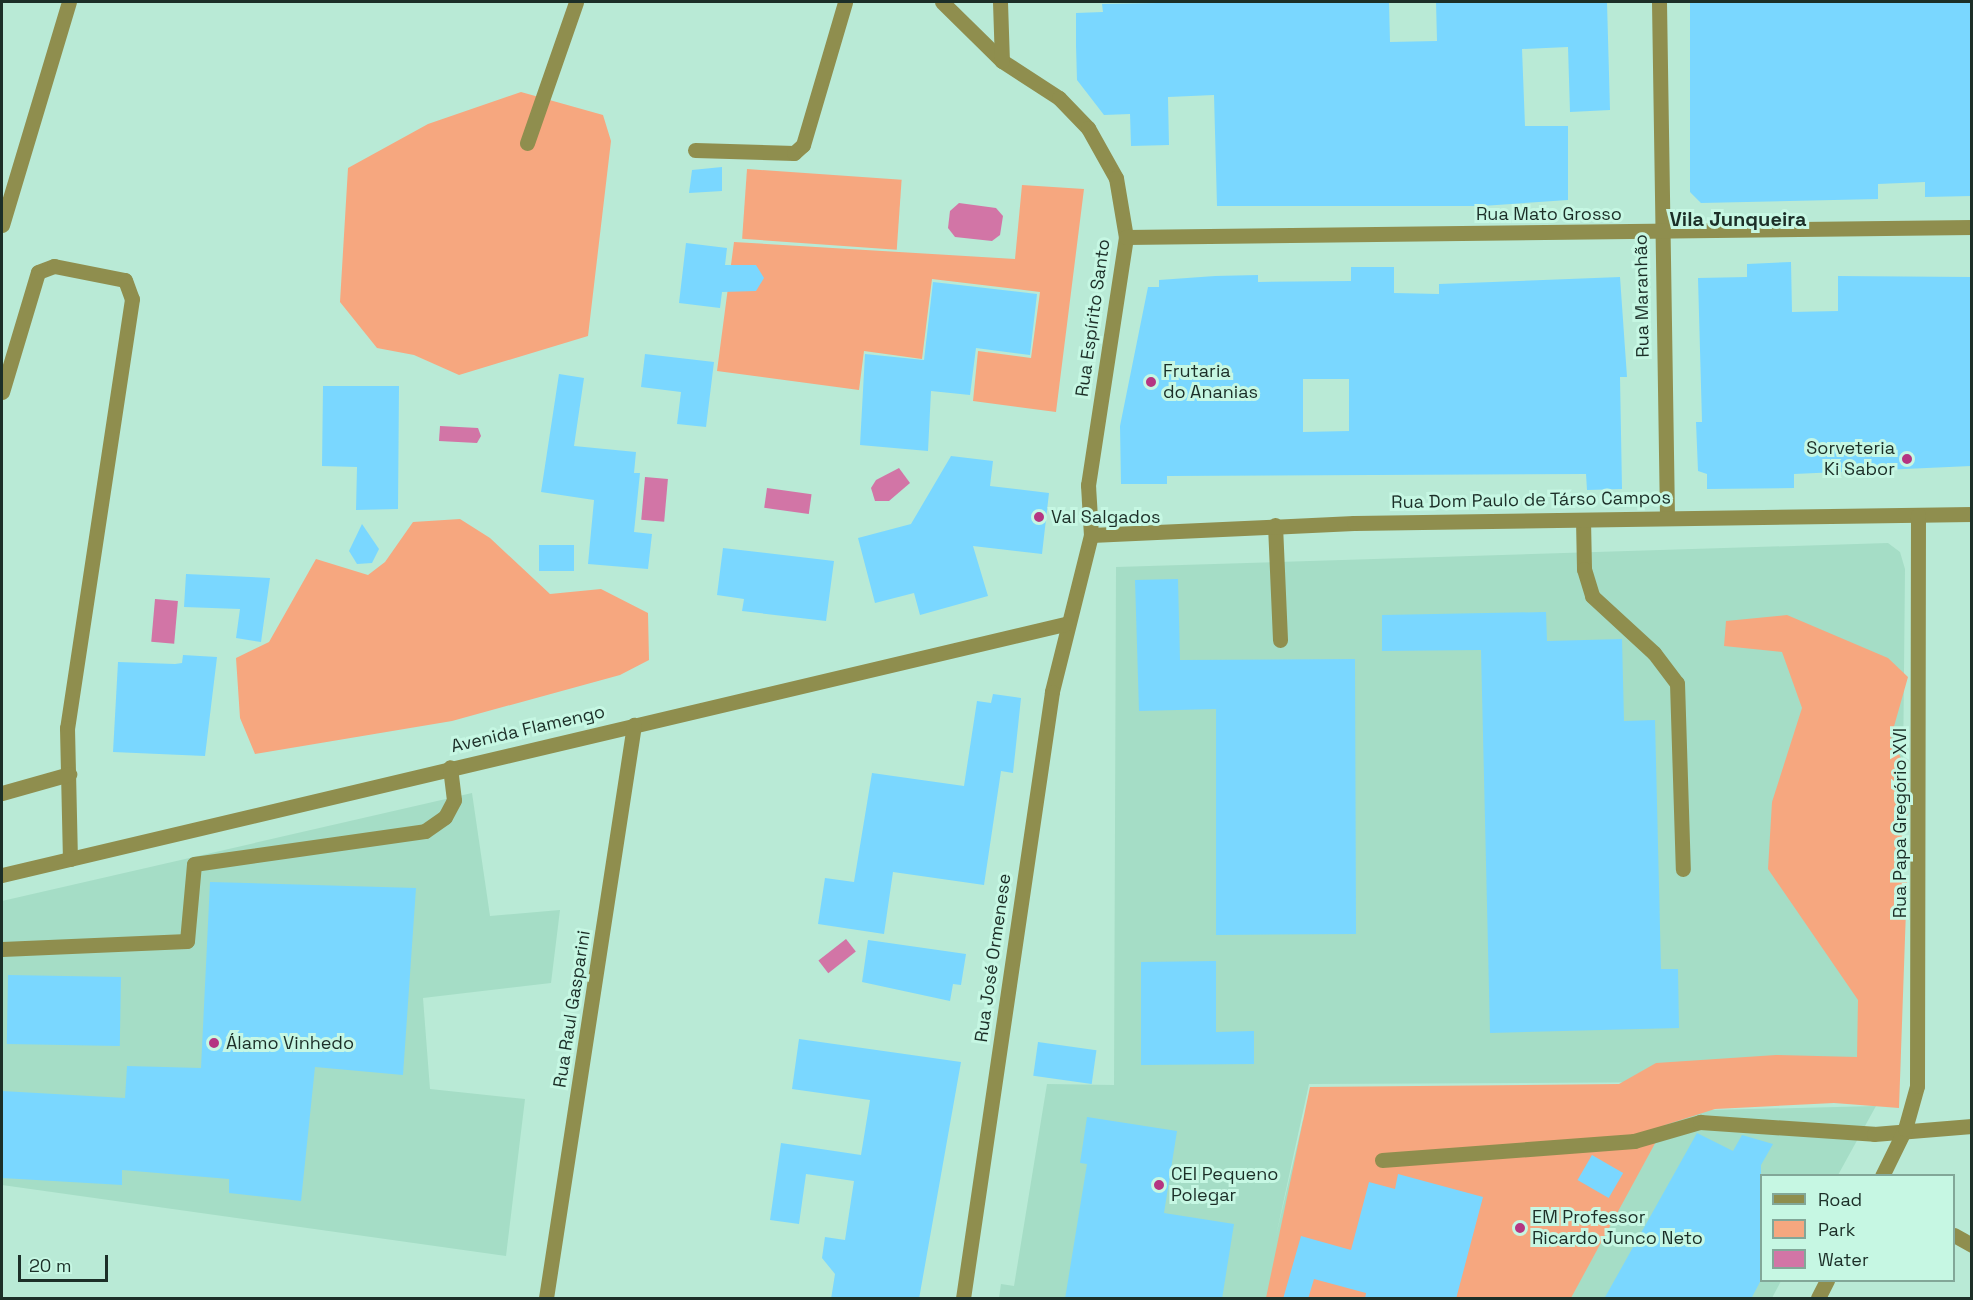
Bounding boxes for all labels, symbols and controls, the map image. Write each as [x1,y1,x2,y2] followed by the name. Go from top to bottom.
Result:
[1476,203,1622,225] street label: Rua Mato Grosso
[1670,207,1806,231] district label: Vila Junqueira
[1630,234,1654,358] street label: Rua Maranhão
[1071,238,1115,398] street label: Rua Espírito Santo
[1163,361,1258,404] place label: Frutaria do Ananias
[1144,375,1158,389] marker: Frutaria do Ananias
[1806,438,1895,480] place label: Sorveteria Ki Sabor
[1900,452,1914,466] marker: Sorveteria Ki Sabor
[1391,487,1671,513] street label: Rua Dom Paulo de Társo Campos
[1051,506,1161,528] place label: Val Salgados
[1032,510,1046,524] marker: Val Salgados
[449,701,607,757] street label: Avenida Flamengo
[1889,728,1911,918] street label: Rua Papa Gregório XVI
[970,872,1016,1044] street label: Rua José Ormenese
[549,929,595,1089] street label: Rua Raul Gasparini
[226,1032,354,1054] place label: Álamo Vinhedo
[207,1036,221,1050] marker: Álamo Vinhedo
[1171,1164,1278,1206] place label: CEI Pequeno Polegar
[1760,1174,1955,1282] legend
[1152,1178,1166,1192] marker: CEI Pequeno Polegar
[1818,1188,1862,1211] text: Road
[1532,1207,1703,1250] place label: EM Professor Ricardo Junco Neto
[1818,1218,1855,1241] text: Park
[1513,1221,1527,1235] marker: EM Professor Ricardo Junco Neto
[21,1243,111,1281] scale bar
[1818,1248,1869,1271] text: Water
[29,1254,72,1277] text: 20 m

